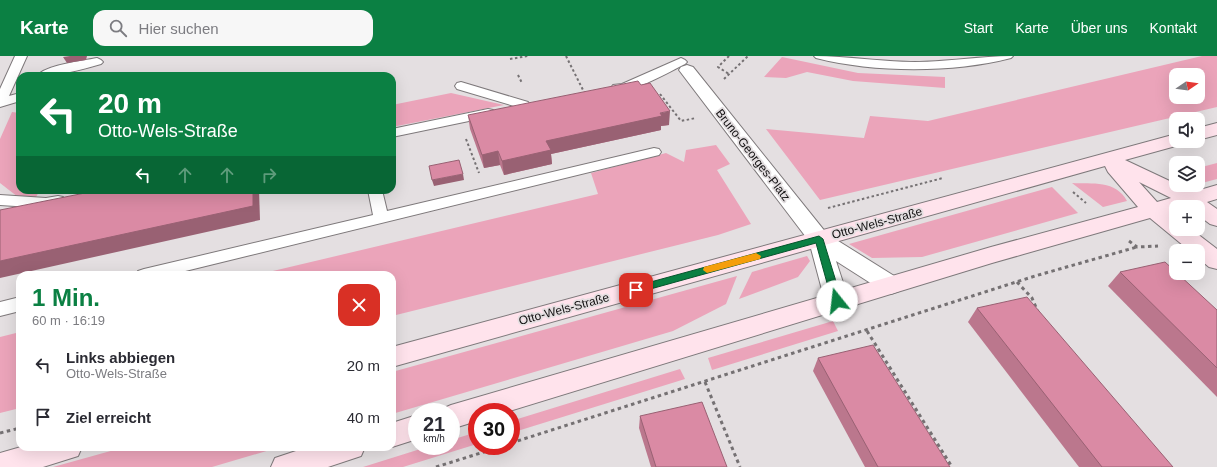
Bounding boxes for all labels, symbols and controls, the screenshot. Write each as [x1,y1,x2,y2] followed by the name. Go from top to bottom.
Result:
[93,10,373,46] search box
[20,17,69,38] text: Karte
[107,17,129,39] icon: search
[139,20,219,37] text: Hier suchen
[964,20,993,36] text: Start
[1015,20,1049,36] text: Karte
[1071,20,1128,36] text: Über uns
[1150,20,1197,36] text: Kontakt
[1169,68,1205,104] north arrow
[1169,68,1205,280] map controls
[32,88,84,140] icon: left
[98,88,162,119] text: 20 m
[713,106,793,204] street label: Bruno-Georges-Platz
[1169,112,1205,148] button: sound
[98,121,238,141] text: Otto-Wels-Straße
[1169,156,1205,192] button: layers
[132,164,154,186] icon: left
[174,164,196,186] icon: ahead
[216,164,238,186] icon: ahead
[258,164,280,186] icon: right
[1169,200,1205,236] button: +
[830,204,924,242] street label: Otto-Wels-Straße
[1169,244,1205,280] button: −
[619,273,653,307] pin
[625,279,647,301] icon: arrive
[816,280,858,322] position arrow
[32,284,100,311] text: 1 Min.
[338,284,380,326] button: close
[517,290,611,328] street label: Otto-Wels-Straße
[32,313,105,328] text: 60 m · 16:19
[66,349,175,366] text: Links abbiegen
[32,354,54,376] icon: left
[347,357,380,374] text: 20 m
[66,366,167,381] text: Otto-Wels-Straße
[468,403,520,455] speed limit sign: 30
[32,406,54,428] icon: arrive
[66,409,151,426] text: Ziel erreicht
[347,409,380,426] text: 40 m
[423,413,445,435] text: 21
[423,433,445,444] text: km/h

